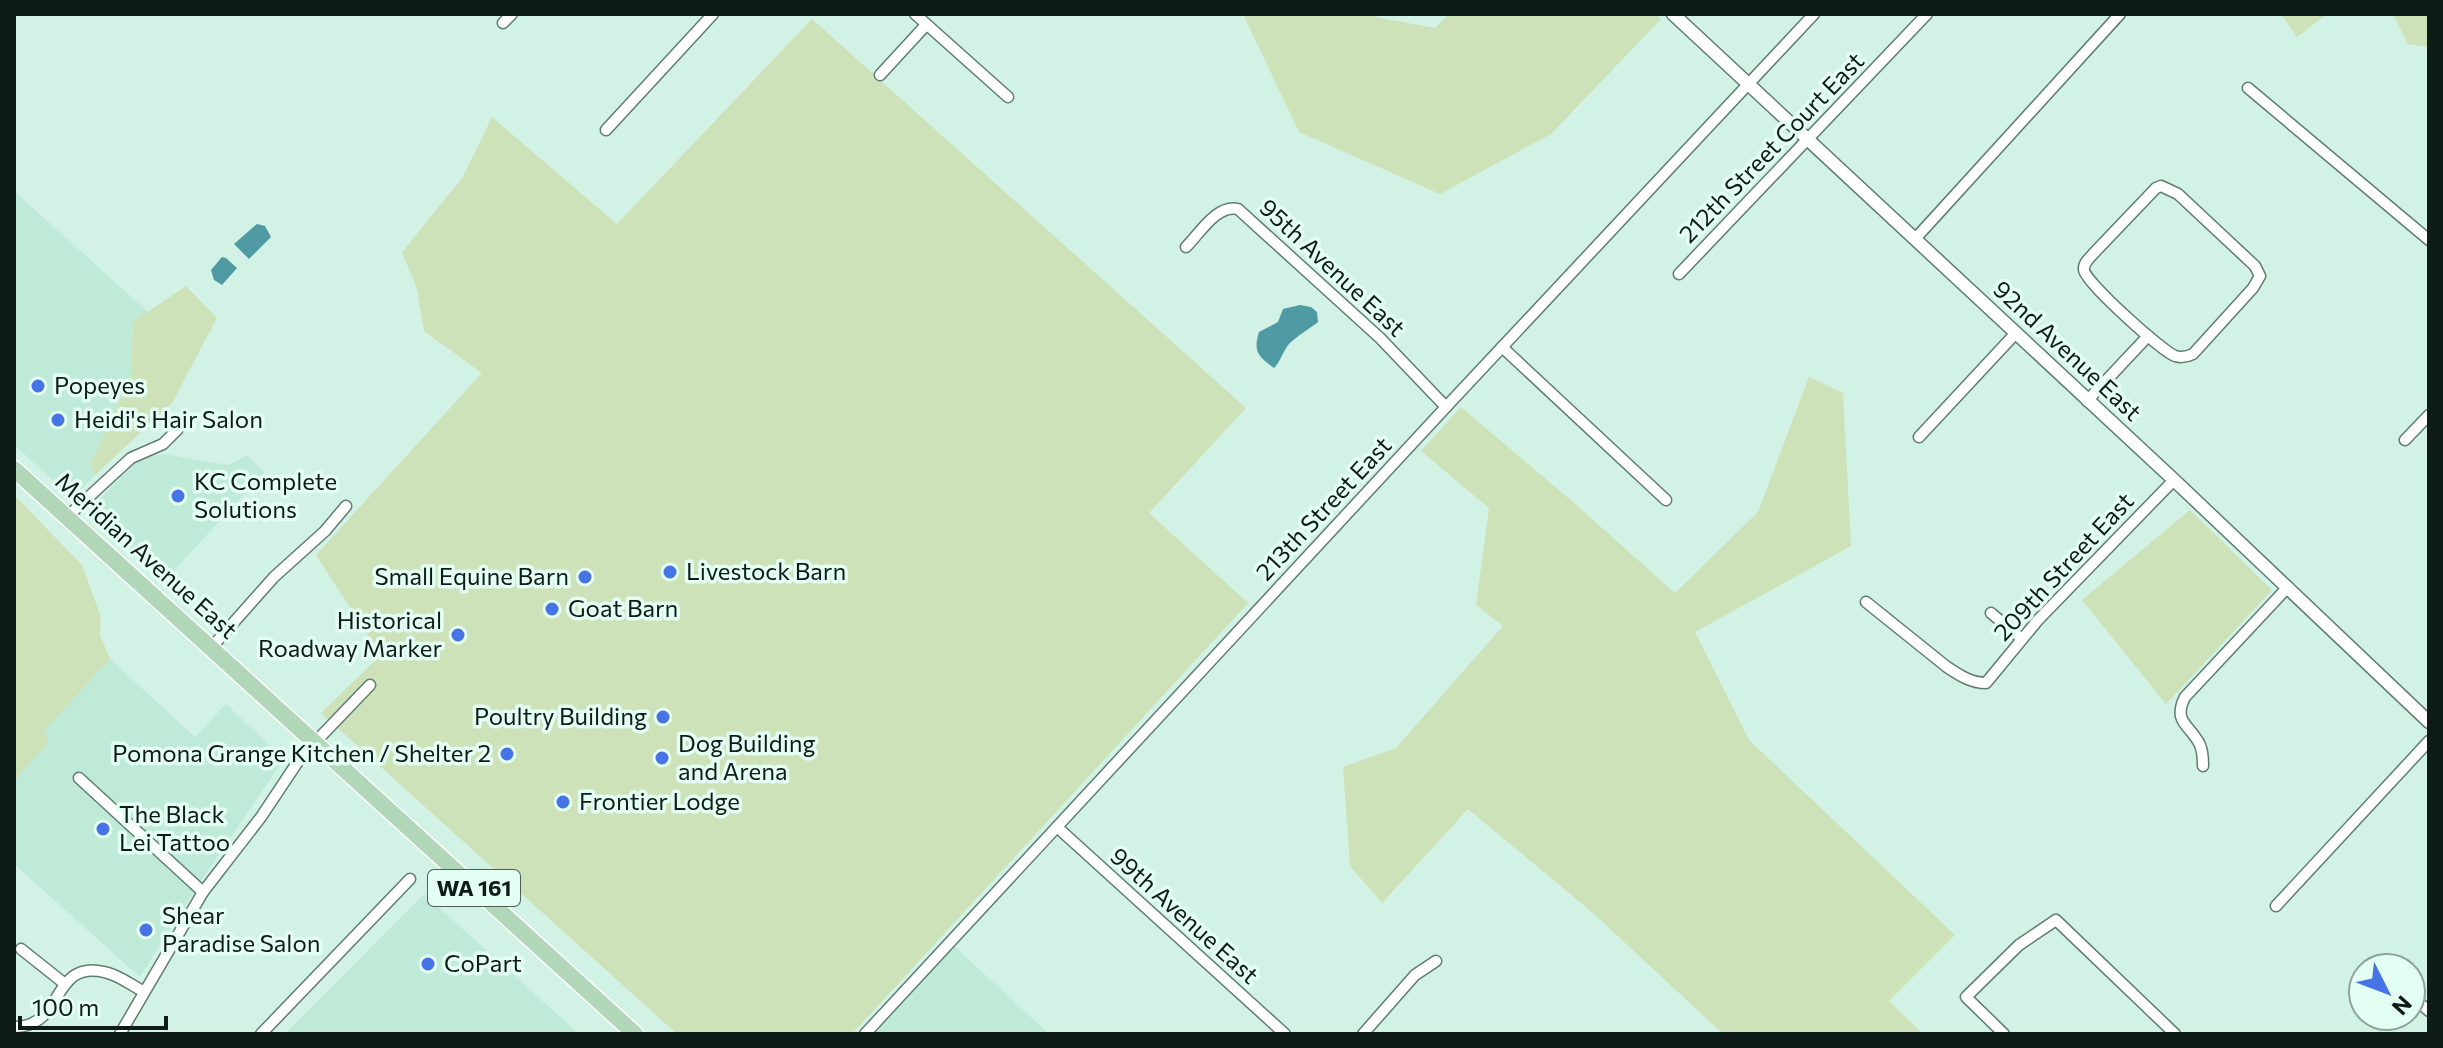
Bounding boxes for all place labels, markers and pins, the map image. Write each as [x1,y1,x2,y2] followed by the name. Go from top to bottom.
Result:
[54,370,145,399] place label: Popeyes
[29,377,47,395] marker: Popeyes
[74,404,263,433] place label: Heidi's Hair Salon
[49,411,67,429] marker: Heidi's Hair Salon
[194,466,337,523] place label: KC Complete Solutions
[169,487,187,505] marker: KC Complete Solutions
[686,556,846,585] place label: Livestock Barn
[374,561,569,590] place label: Small Equine Barn
[661,563,679,581] marker: Livestock Barn
[576,568,594,586] marker: Small Equine Barn
[568,593,678,622] place label: Goat Barn
[543,600,561,618] marker: Goat Barn
[258,605,442,662] place label: Historical Roadway Marker
[449,626,467,644] marker: Historical Roadway Marker
[474,701,647,730] place label: Poultry Building
[654,708,672,726] marker: Poultry Building
[678,728,816,785] place label: Dog Building and Arena
[112,738,491,767] place label: Pomona Grange Kitchen / Shelter 2
[498,745,516,763] marker: Pomona Grange Kitchen / Shelter 2
[653,749,671,767] marker: Dog Building and Arena
[579,786,740,815] place label: Frontier Lodge
[554,793,572,811] marker: Frontier Lodge
[119,799,230,856] place label: The Black Lei Tattoo
[94,820,112,838] marker: The Black Lei Tattoo
[162,900,321,957] place label: Shear Paradise Salon
[137,921,155,939] marker: Shear Paradise Salon
[444,948,522,977] place label: CoPart
[419,955,437,973] marker: CoPart

